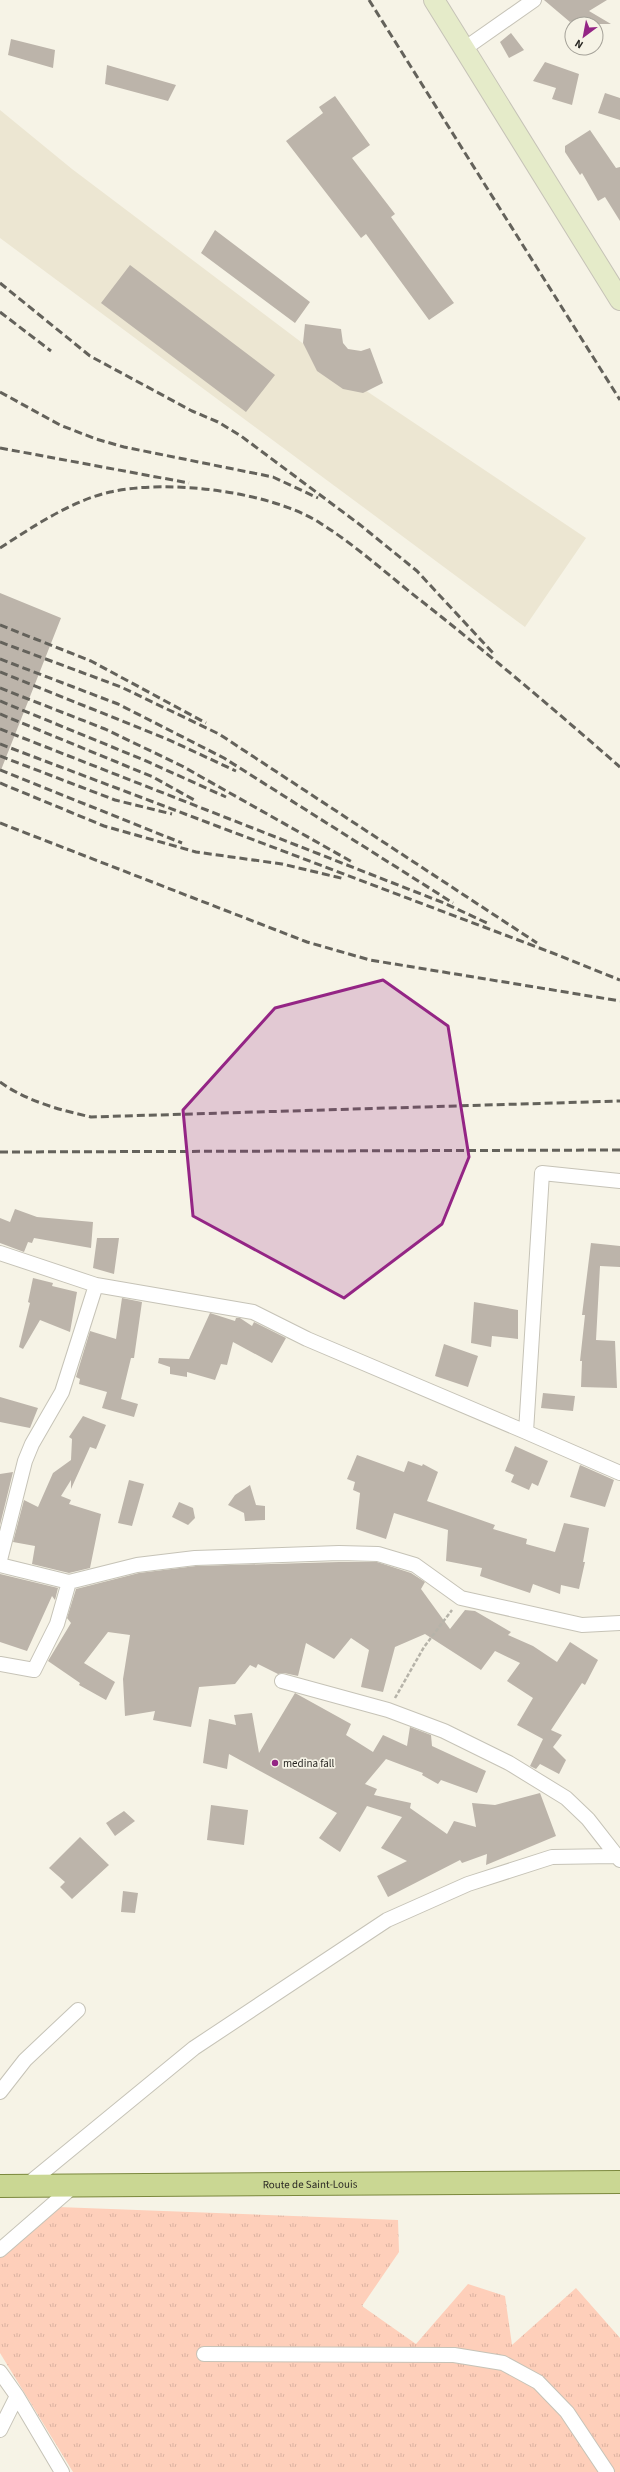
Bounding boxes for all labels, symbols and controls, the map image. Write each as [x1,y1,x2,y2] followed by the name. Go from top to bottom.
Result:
[564,16,604,56] north arrow
[572,36,586,52] text: N
[283,1756,334,1771] place label: medina fall
[270,1758,280,1768] marker: medina fall
[263,2177,358,2192] street label: Route de Saint-Louis

